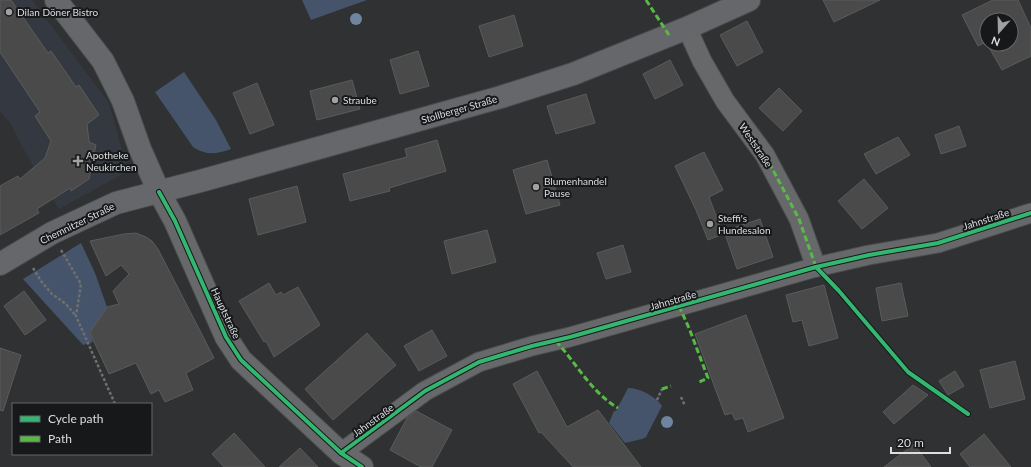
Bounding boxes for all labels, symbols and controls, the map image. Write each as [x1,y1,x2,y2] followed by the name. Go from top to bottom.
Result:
[17,6,99,18] place label: Dilan Döner Bistro
[4,7,14,17] marker: Dilan Döner Bistro
[979,12,1019,52] north arrow
[989,34,1002,49] text: N
[420,92,498,126] street label: Stollberger Straße
[343,94,377,106] place label: Straube
[330,95,340,105] marker: Straube
[737,121,775,169] street label: Weststraße
[86,149,136,173] place label: Apotheke Neukirchen
[73,156,83,166] marker: Apotheke Neukirchen
[544,175,607,199] place label: Blumenhandel Pause
[531,182,541,192] marker: Blumenhandel Pause
[38,200,116,246] street label: Chemnitzer Straße
[961,206,1011,232] street label: Jahnstraße
[718,212,771,236] place label: Steffi's Hundesalon
[705,219,715,229] marker: Steffi's Hundesalon
[209,286,243,340] street label: Hauptstraße
[648,288,698,312] street label: Jahnstraße
[350,401,396,439] street label: Jahnstraße
[12,403,152,455] legend
[48,411,103,426] text: Cycle path
[891,429,950,455] scale bar
[48,431,72,446] text: Path
[897,435,924,450] text: 20 m

